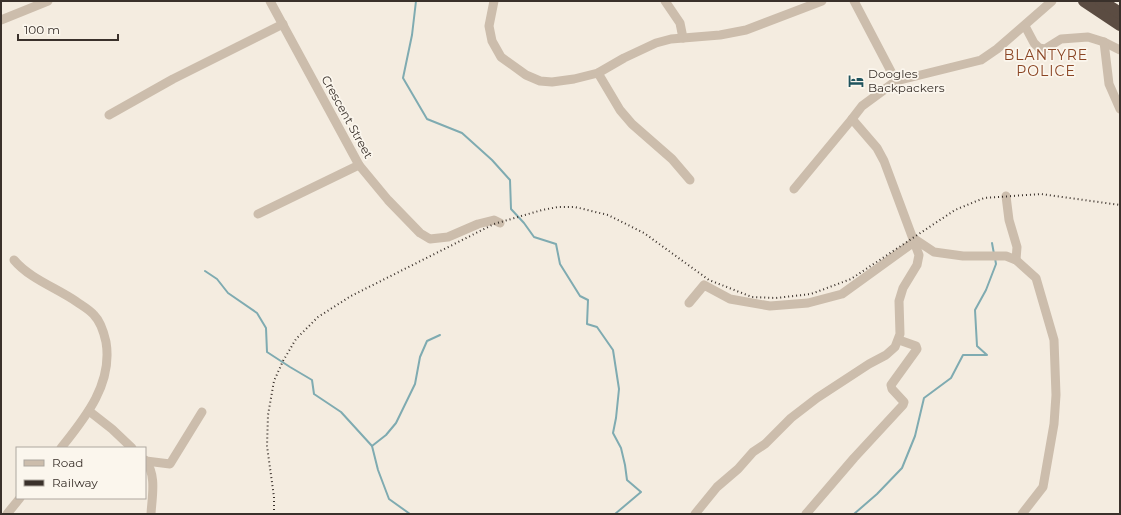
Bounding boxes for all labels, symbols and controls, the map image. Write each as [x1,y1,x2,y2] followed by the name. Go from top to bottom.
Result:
[18,16,118,42] scale bar
[24,22,60,37] text: 100 m
[1004,46,1088,80] district label: BLANTYRE POLICE
[868,66,945,95] place label: Doogles Backpackers
[847,72,865,90] hotel icon: Doogles Backpackers
[318,73,376,161] street label: Crescent Street
[16,447,146,499] legend
[52,455,83,470] text: Road
[52,475,98,490] text: Railway

